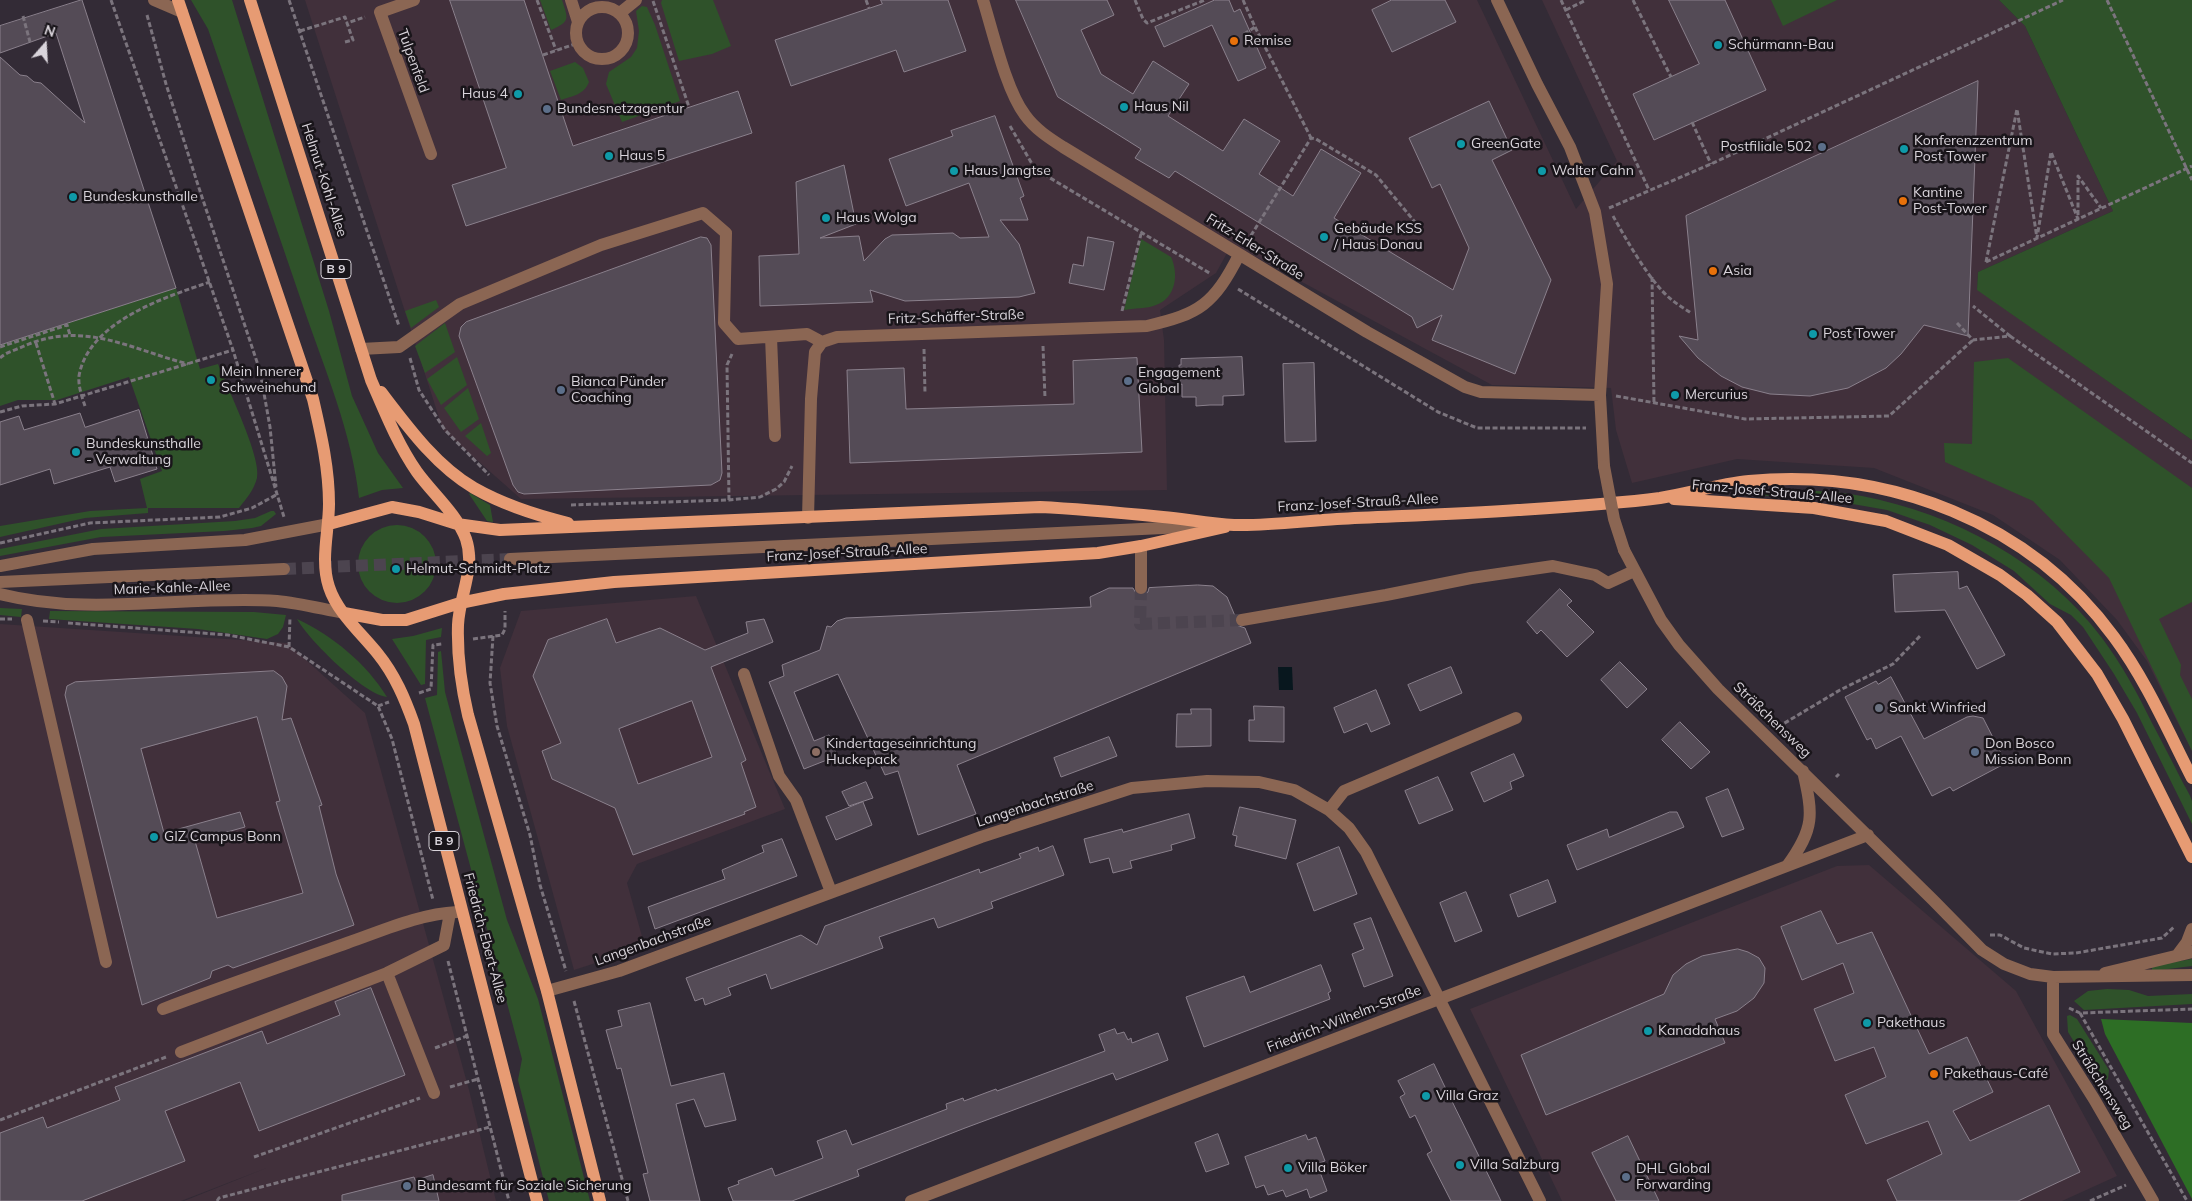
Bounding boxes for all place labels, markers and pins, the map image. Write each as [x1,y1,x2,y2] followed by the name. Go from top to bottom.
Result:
[1244,33,1291,49] place label: Remise
[1228,35,1240,47] marker: Remise
[1728,37,1834,53] place label: Schürmann-Bau
[1712,39,1724,51] marker: Schürmann-Bau
[462,86,508,102] place label: Haus 4
[512,88,524,100] marker: Haus 4
[1134,99,1189,115] place label: Haus Nil
[557,101,684,117] place label: Bundesnetzagentur
[1118,101,1130,113] marker: Haus Nil
[541,103,553,115] marker: Bundesnetzagentur
[1914,133,2032,166] place label: Konferenzzentrum Post Tower
[1471,136,1541,152] place label: GreenGate
[1455,138,1467,150] marker: GreenGate
[1721,139,1812,155] place label: Postfiliale 502
[1816,141,1828,153] marker: Postfiliale 502
[1898,143,1910,155] marker: Konferenzzentrum Post Tower
[619,148,665,164] place label: Haus 5
[603,150,615,162] marker: Haus 5
[964,163,1051,179] place label: Haus Jangtse
[1552,163,1634,179] place label: Walter Cahn
[948,165,960,177] marker: Haus Jangtse
[1536,165,1548,177] marker: Walter Cahn
[1913,185,1987,218] place label: Kantine Post-Tower
[83,189,198,205] place label: Bundeskunsthalle
[67,191,79,203] marker: Bundeskunsthalle
[1897,195,1909,207] marker: Kantine Post-Tower
[836,210,917,226] place label: Haus Wolga
[820,212,832,224] marker: Haus Wolga
[1334,221,1423,253] place label: Gebäude KSS / Haus Donau
[1318,231,1330,243] marker: Gebäude KSS / Haus Donau
[1723,263,1752,279] place label: Asia
[1707,265,1719,277] marker: Asia
[1823,326,1895,342] place label: Post Tower
[1807,328,1819,340] marker: Post Tower
[221,364,317,397] place label: Mein Innerer Schweinehund
[1138,365,1220,398] place label: Engagement Global
[205,374,217,386] marker: Mein Innerer Schweinehund
[571,374,666,407] place label: Bianca Pünder Coaching
[1122,375,1134,387] marker: Engagement Global
[555,384,567,396] marker: Bianca Pünder Coaching
[1685,387,1748,403] place label: Mercurius
[1669,389,1681,401] marker: Mercurius
[86,436,201,468] place label: Bundeskunsthalle - Verwaltung
[70,446,82,458] marker: Bundeskunsthalle - Verwaltung
[406,561,550,577] place label: Helmut-Schmidt-Platz
[390,563,402,575] marker: Helmut-Schmidt-Platz
[1889,700,1986,716] place label: Sankt Winfried
[1873,702,1885,714] marker: Sankt Winfried
[826,736,977,769] place label: Kindertageseinrichtung Huckepack
[1985,736,2071,769] place label: Don Bosco Mission Bonn
[810,746,822,758] marker: Kindertageseinrichtung Huckepack
[1969,746,1981,758] marker: Don Bosco Mission Bonn
[164,829,281,845] place label: GIZ Campus Bonn
[148,831,160,843] marker: GIZ Campus Bonn
[1877,1015,1945,1031] place label: Pakethaus
[1861,1017,1873,1029] marker: Pakethaus
[1658,1023,1740,1039] place label: Kanadahaus
[1642,1025,1654,1037] marker: Kanadahaus
[1944,1066,2048,1082] place label: Pakethaus-Café
[1928,1068,1940,1080] marker: Pakethaus-Café
[1436,1088,1499,1104] place label: Villa Graz
[1420,1090,1432,1102] marker: Villa Graz
[1470,1157,1559,1173] place label: Villa Salzburg
[1454,1159,1466,1171] marker: Villa Salzburg
[1298,1160,1367,1176] place label: Villa Böker
[1636,1161,1711,1194] place label: DHL Global Forwarding
[1282,1162,1294,1174] marker: Villa Böker
[1620,1171,1632,1183] marker: DHL Global Forwarding
[417,1178,631,1194] place label: Bundesamt für Soziale Sicherung
[401,1180,413,1192] marker: Bundesamt für Soziale Sicherung

